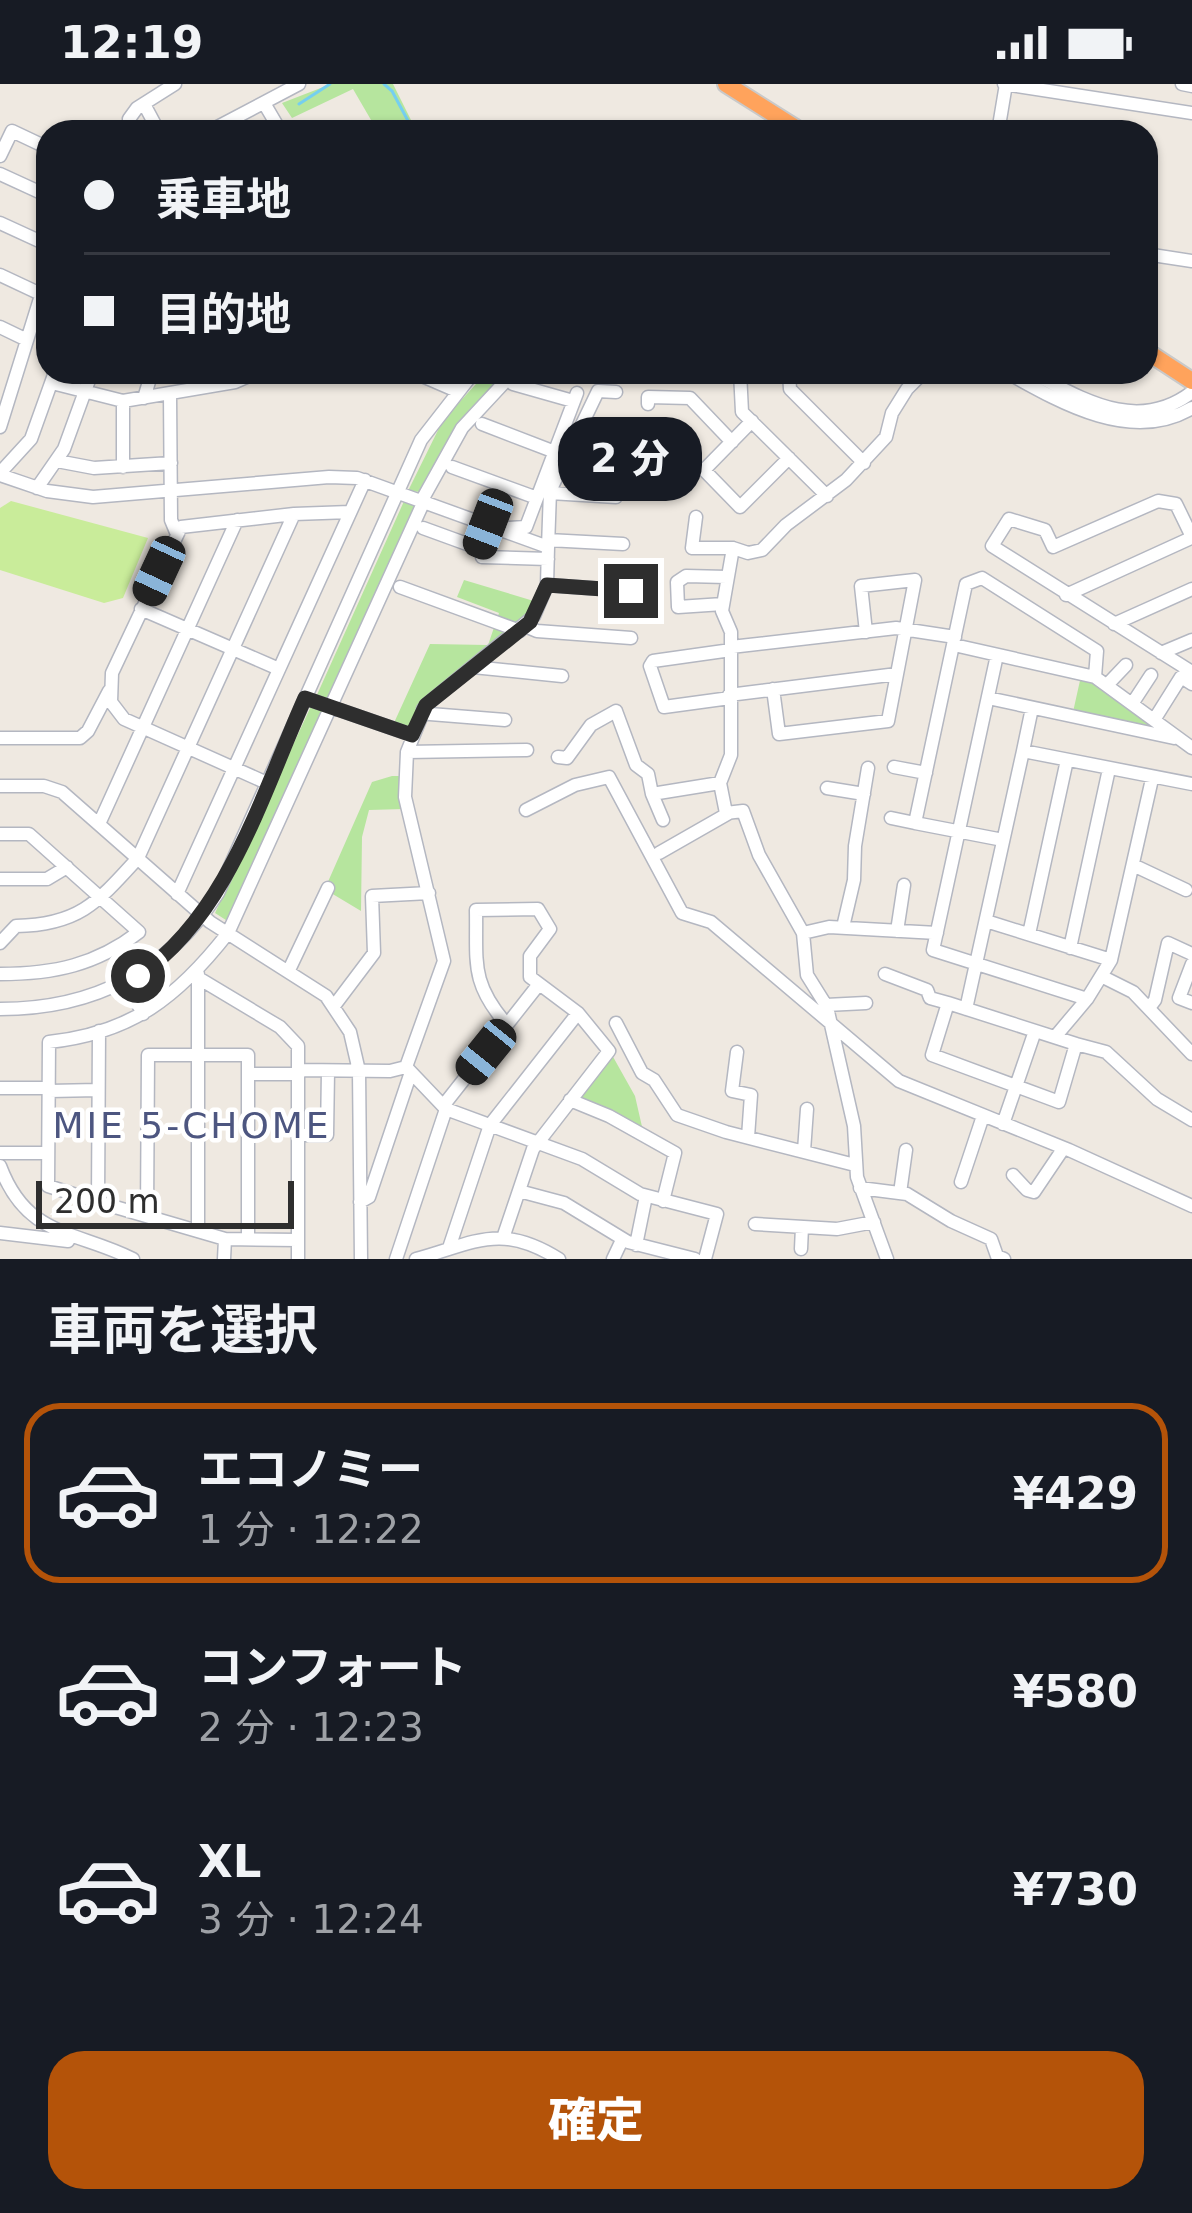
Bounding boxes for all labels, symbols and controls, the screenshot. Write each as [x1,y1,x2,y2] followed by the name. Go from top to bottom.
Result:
[60,16,203,69] text: 12:19
[156,173,291,226] text: 乗車地
[156,288,291,341] text: 目的地
[559,417,703,501] callout: 2 分
[590,436,670,481] text: 2 分
[458,484,518,564] car
[127,531,191,611] car
[604,564,658,618] route end
[111,949,165,1003] route start
[449,1013,523,1091] car
[52,1105,332,1146] district label: MIE 5-CHOME
[36,1175,294,1228] scale bar
[54,1182,160,1221] text: 200 m
[48,1299,318,1362] text: 車両を選択
[54,1439,162,1547] icon: car
[198,1443,423,1496] text: エコノミー
[1013,1467,1138,1520] text: ¥429
[198,1507,424,1552] text: 1 分 · 12:22
[54,1637,162,1745] icon: car
[198,1641,467,1694] text: コンフォート
[1013,1665,1138,1718] text: ¥580
[198,1705,424,1750] text: 2 分 · 12:23
[54,1835,162,1943] icon: car
[198,1835,261,1888] text: XL
[1013,1863,1138,1916] text: ¥730
[198,1897,424,1942] text: 3 分 · 12:24
[48,2051,1144,2189] button: 確定

